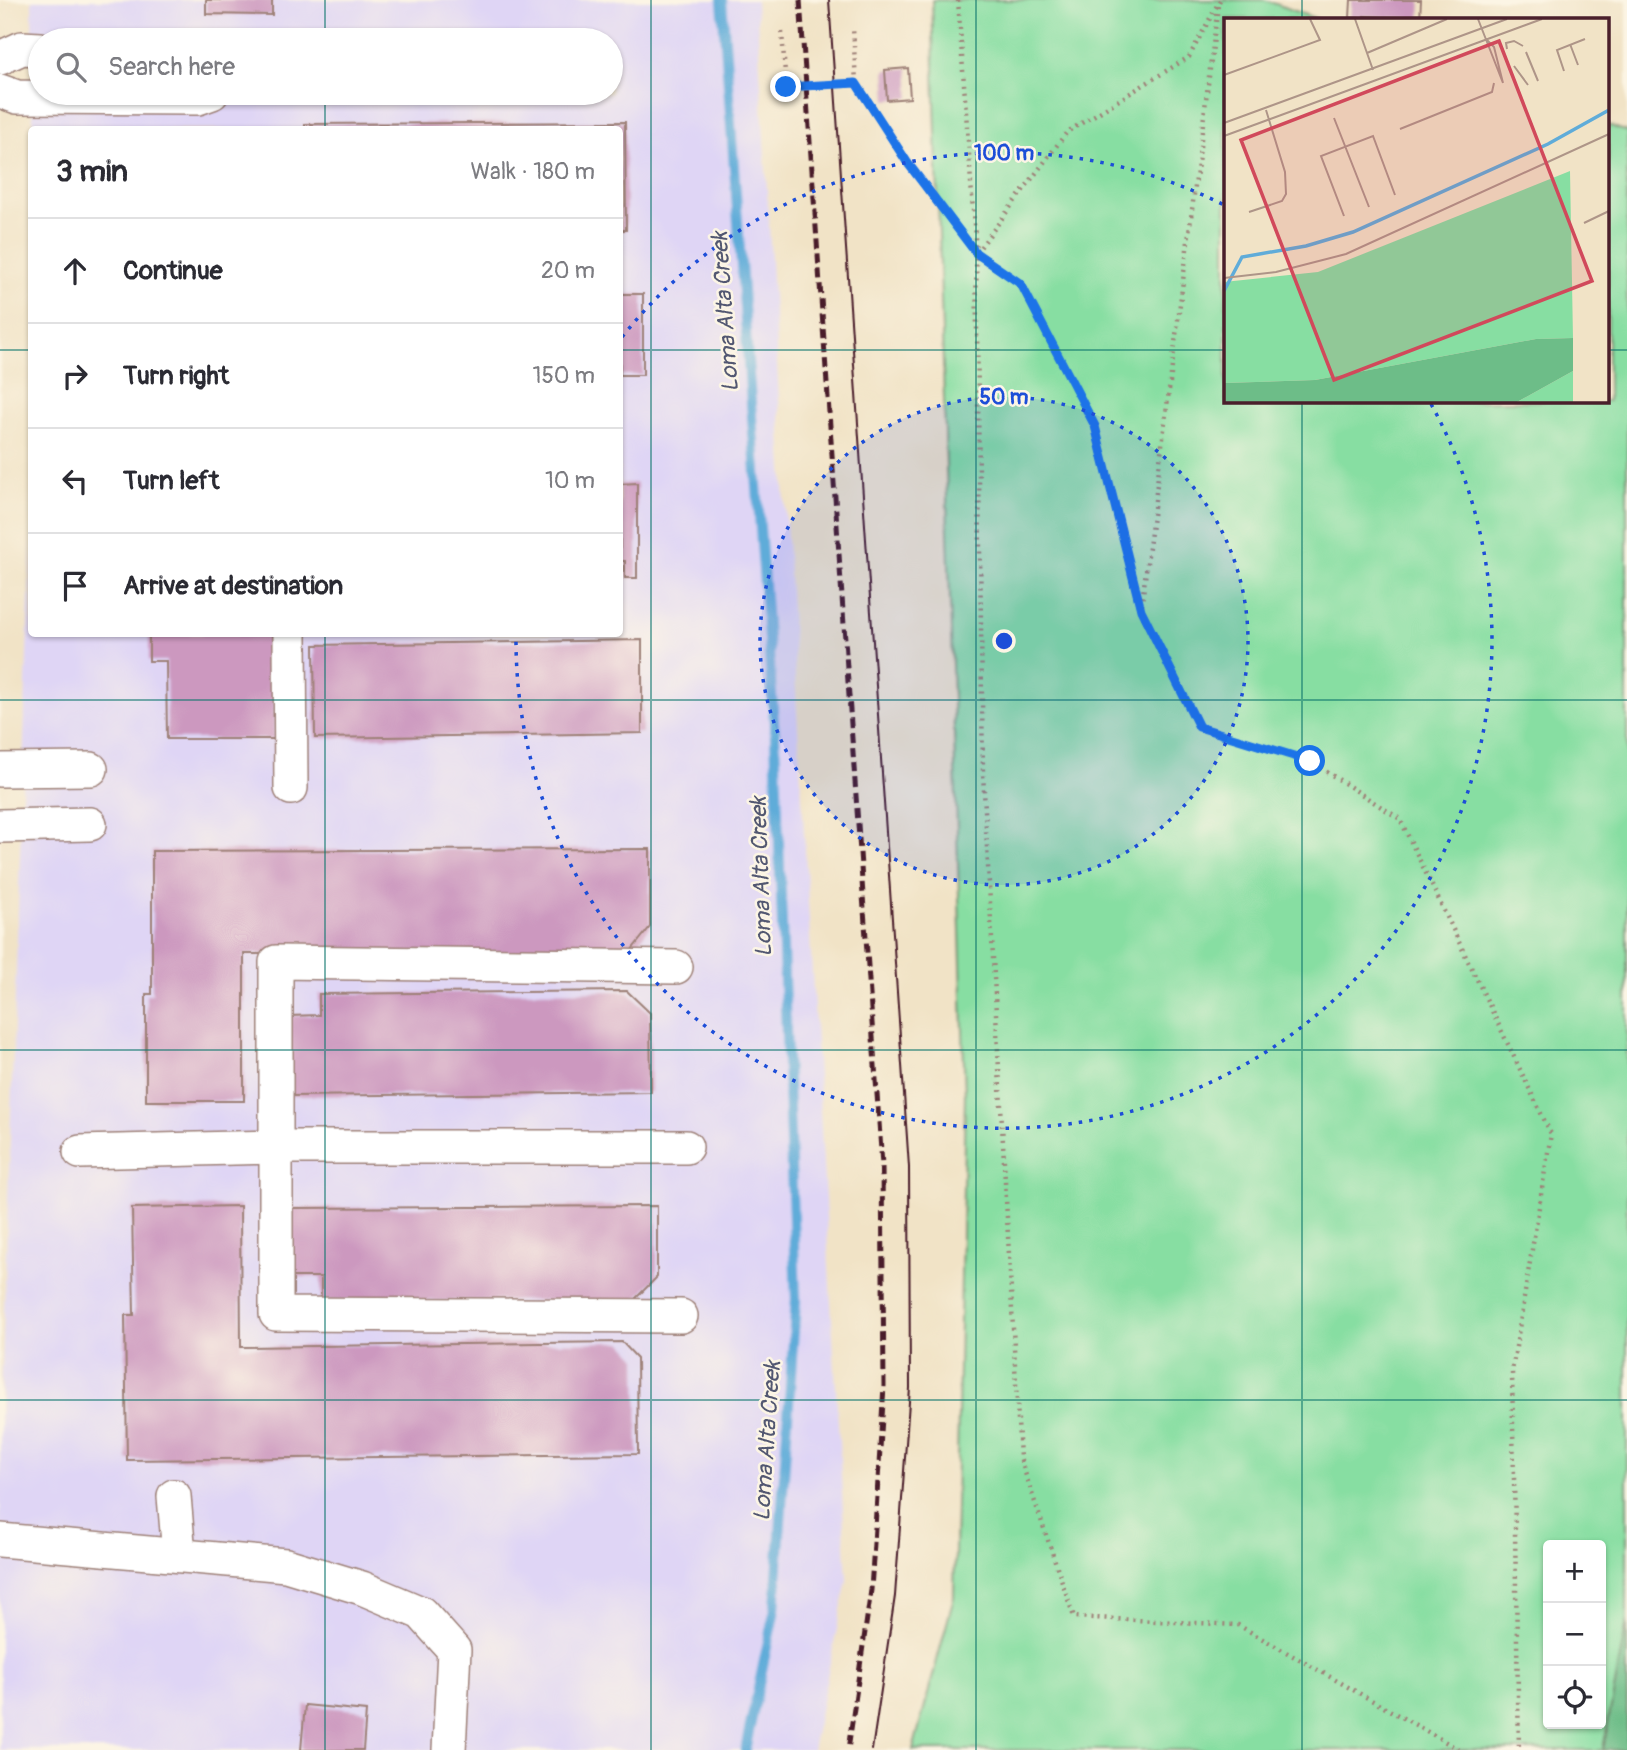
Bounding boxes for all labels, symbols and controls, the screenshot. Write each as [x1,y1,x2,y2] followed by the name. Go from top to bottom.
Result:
[1224,18,1610,402] inset map
[28,28,623,105] search box
[52,48,90,86] icon: search
[108,51,235,83] text: Search here
[770,71,801,102] route end
[974,140,1034,167] text: 100 m
[56,153,128,190] text: 3 min
[470,157,595,186] text: Walk · 180 m
[705,229,745,393] water label: Loma Alta Creek
[56,252,94,290] icon: ahead
[123,255,223,287] text: Continue
[541,256,595,285] text: 20 m
[56,357,94,395] icon: right
[123,360,229,392] text: Turn right
[532,361,595,390] text: 150 m
[980,384,1029,411] text: 50 m
[56,462,94,500] icon: left
[123,465,219,497] text: Turn left
[545,466,595,495] text: 10 m
[56,567,94,605] icon: arrive
[123,570,343,602] text: Arrive at destination
[992,629,1016,653] centre of rings
[1294,745,1325,776] route start
[744,794,778,958] water label: Loma Alta Creek
[747,1358,787,1522] water label: Loma Alta Creek
[1543,1540,1606,1729] map controls
[1543,1540,1606,1603] button: +
[1543,1603,1606,1666] button: −
[1543,1666,1606,1729] button: locate

